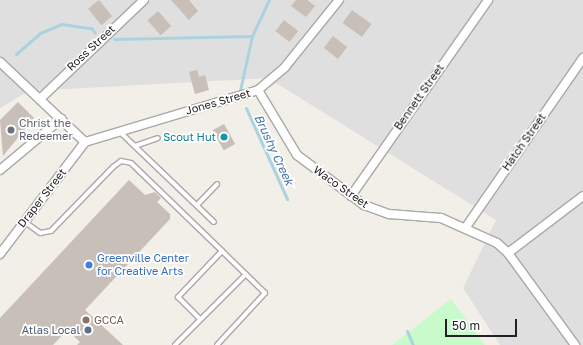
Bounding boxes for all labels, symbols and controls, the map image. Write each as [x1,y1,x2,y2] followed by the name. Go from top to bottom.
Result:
[64,22,118,74] street label: Ross Street
[391,61,447,133] street label: Bennett Street
[184,86,252,118] street label: Jones Street
[499,111,549,173] street label: Hatch Street
[251,112,297,188] water label: Brushy Creek
[19,117,73,143] place label: Christ the Redeemer
[6,125,16,135] marker: Christ the Redeemer
[163,130,216,144] place label: Scout Hut
[219,132,229,142] marker: Scout Hut
[311,163,371,211] street label: Waco Street
[15,166,69,230] street label: Draper Street
[97,252,189,278] place label: Greenville Center for Creative Arts
[84,260,94,270] marker: Greenville Center for Creative Arts
[447,311,519,337] scale bar
[94,313,124,327] place label: GCCA
[81,315,91,325] marker: GCCA
[452,318,480,333] text: 50 m
[22,323,80,337] place label: Atlas Local
[83,325,93,335] marker: Atlas Local

